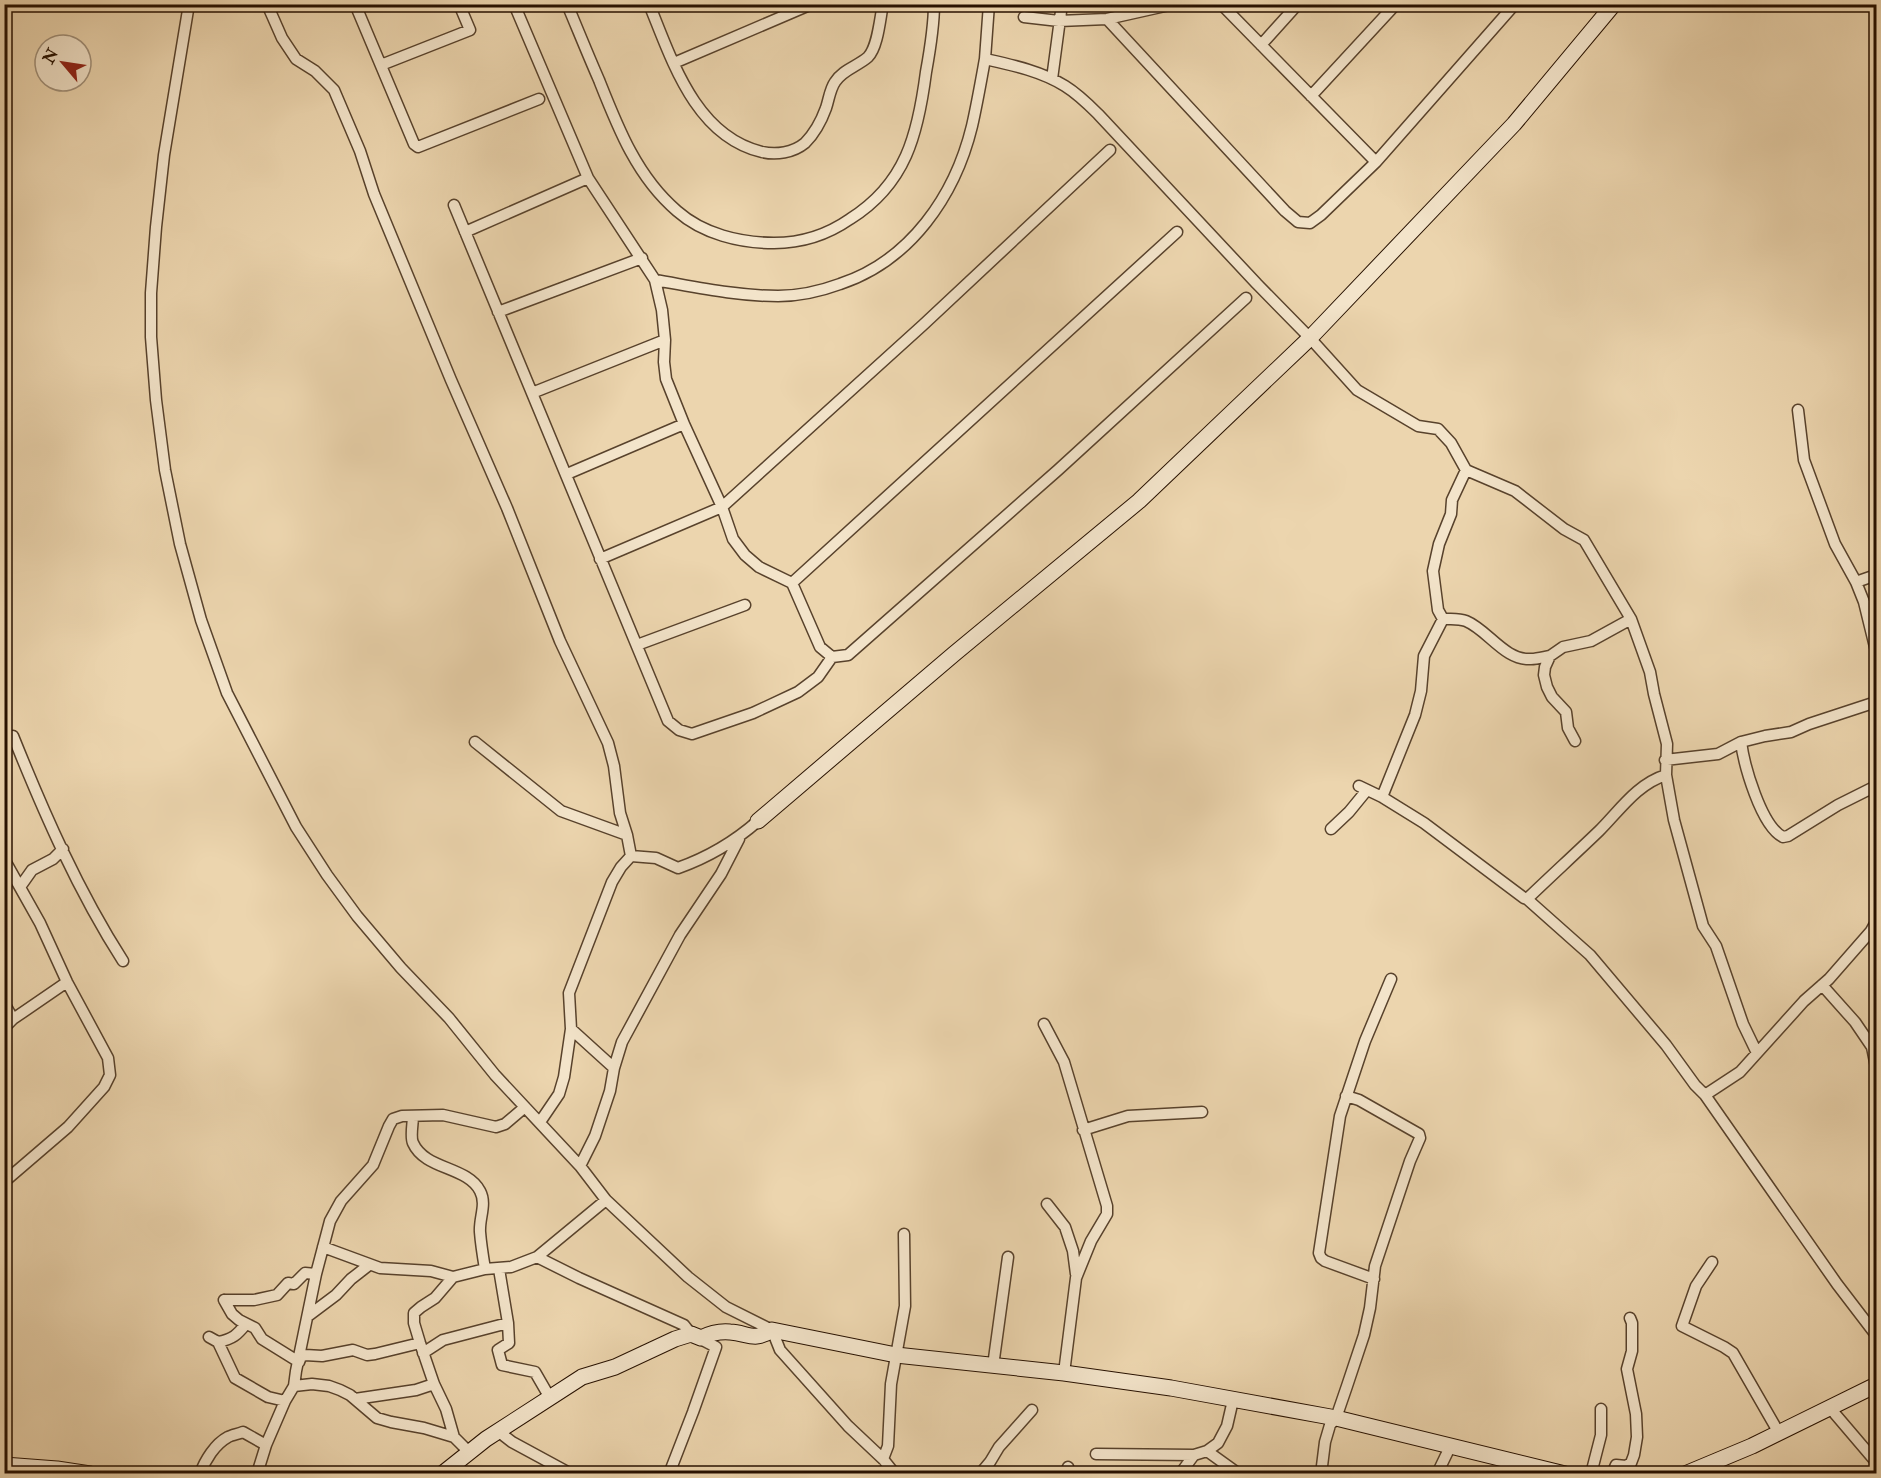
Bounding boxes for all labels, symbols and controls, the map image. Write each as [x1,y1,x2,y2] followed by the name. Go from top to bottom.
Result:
[33,33,93,93] north arrow
[38,45,63,68] text: N

